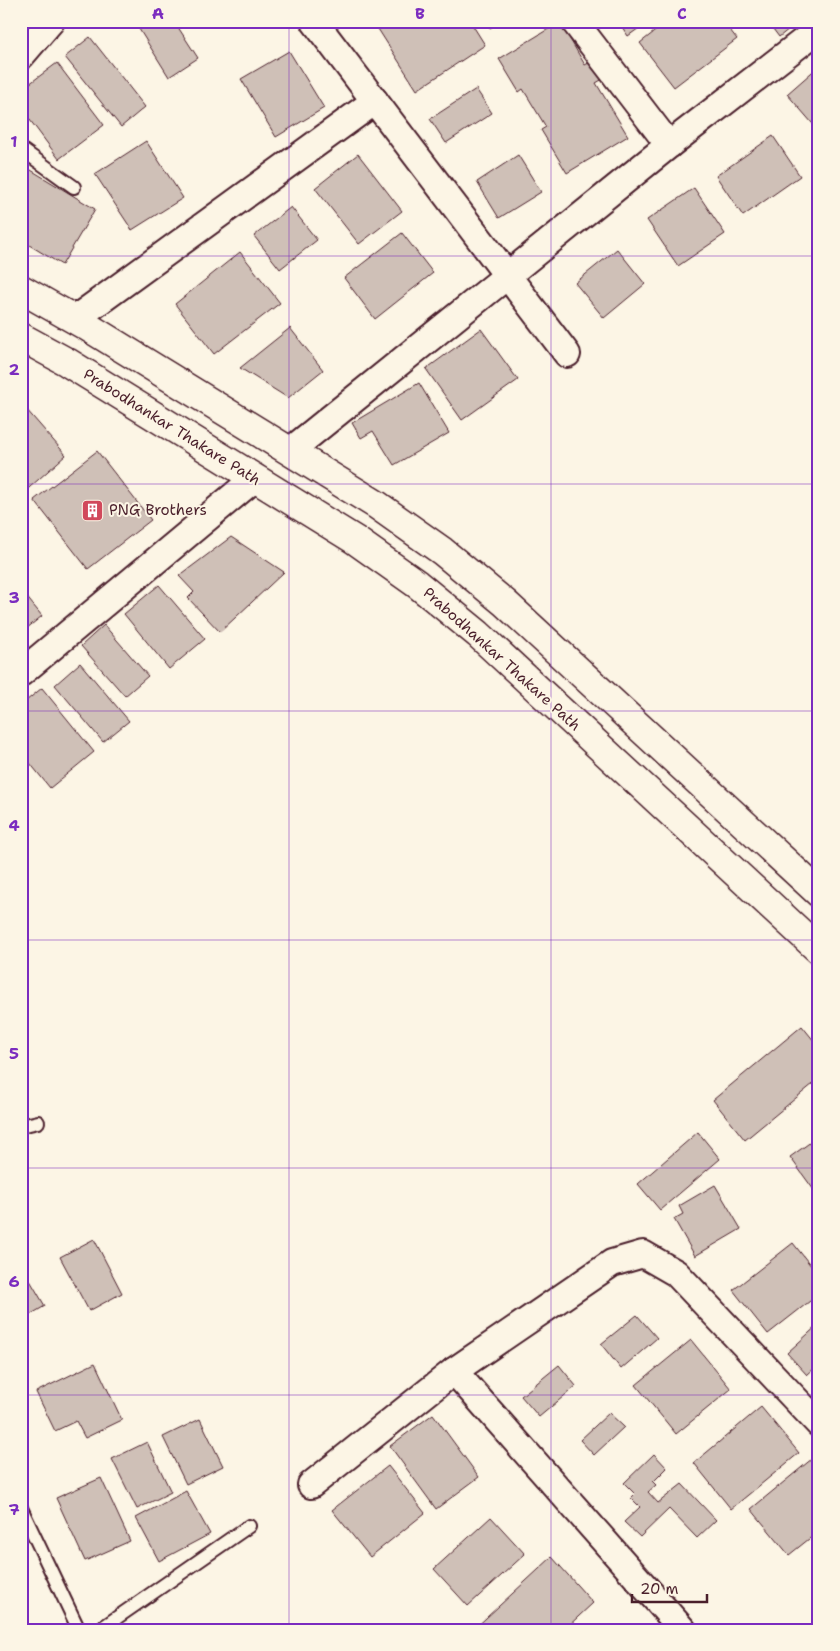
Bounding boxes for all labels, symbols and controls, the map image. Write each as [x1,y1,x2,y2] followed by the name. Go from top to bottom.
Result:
[152,3,164,24] text: A
[415,3,425,24] text: B
[677,3,687,24] text: C
[10,131,18,152] text: 1
[8,359,20,380] text: 2
[80,364,264,490] street label: Prabodhankar Thakare Path
[81,498,105,522] building icon: PNG Brothers
[109,500,207,520] place label: PNG Brothers
[419,583,585,735] street label: Prabodhankar Thakare Path
[8,587,20,608] text: 3
[8,815,20,836] text: 4
[9,1043,19,1064] text: 5
[8,1271,20,1292] text: 6
[8,1499,20,1520] text: 7
[632,1571,708,1603] scale bar
[640,1579,679,1599] text: 20 m

